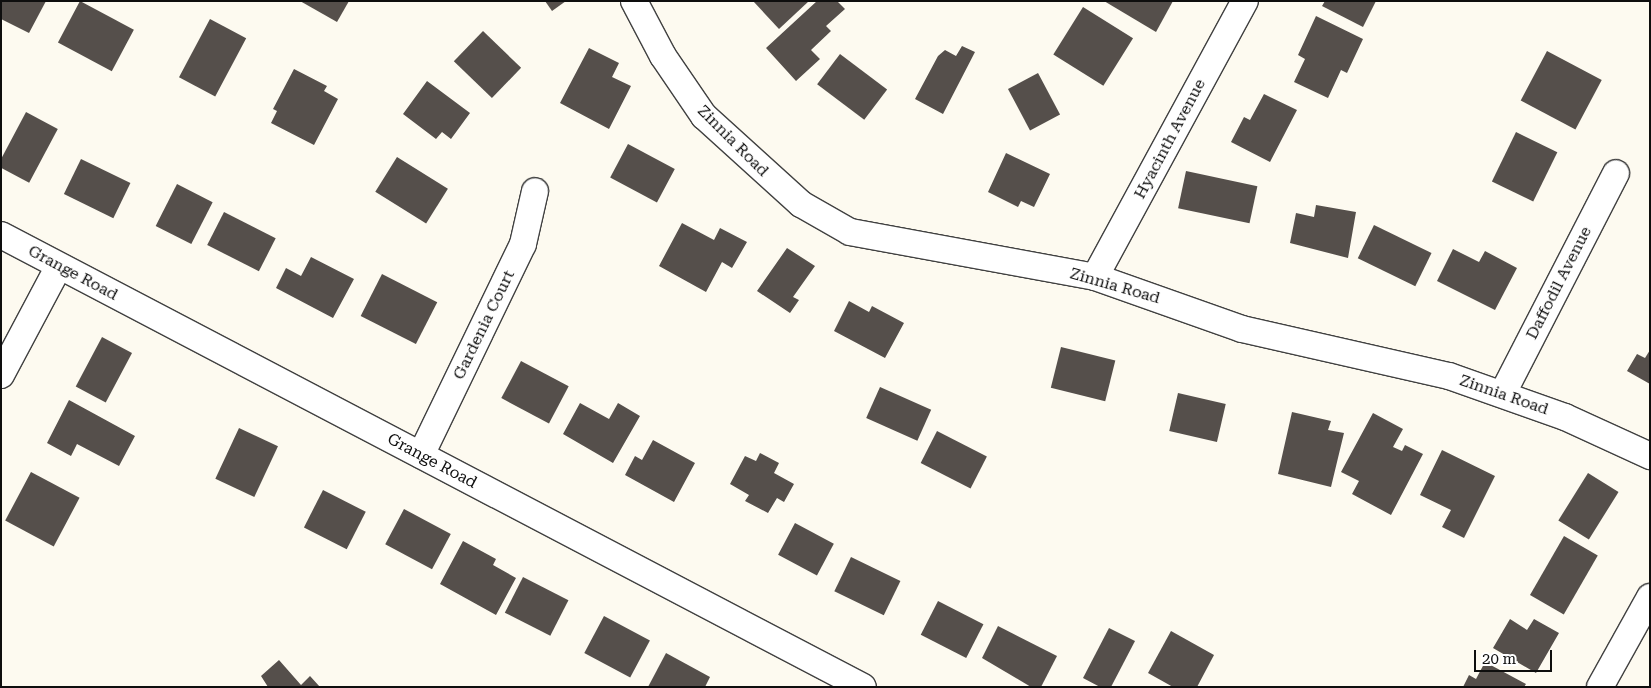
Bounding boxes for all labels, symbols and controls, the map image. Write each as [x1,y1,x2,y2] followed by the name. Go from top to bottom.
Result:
[1130,76,1210,202] street label: Hyacinth Avenue
[693,101,773,181] street label: Zinnia Road
[1522,223,1596,343] street label: Daffodil Avenue
[25,241,121,305] street label: Grange Road
[1068,264,1162,308] street label: Zinnia Road
[449,267,519,383] street label: Gardenia Court
[1457,371,1551,419] street label: Zinnia Road
[384,429,480,493] street label: Grange Road
[1476,640,1554,672] scale bar
[1482,650,1516,668] text: 20 m

